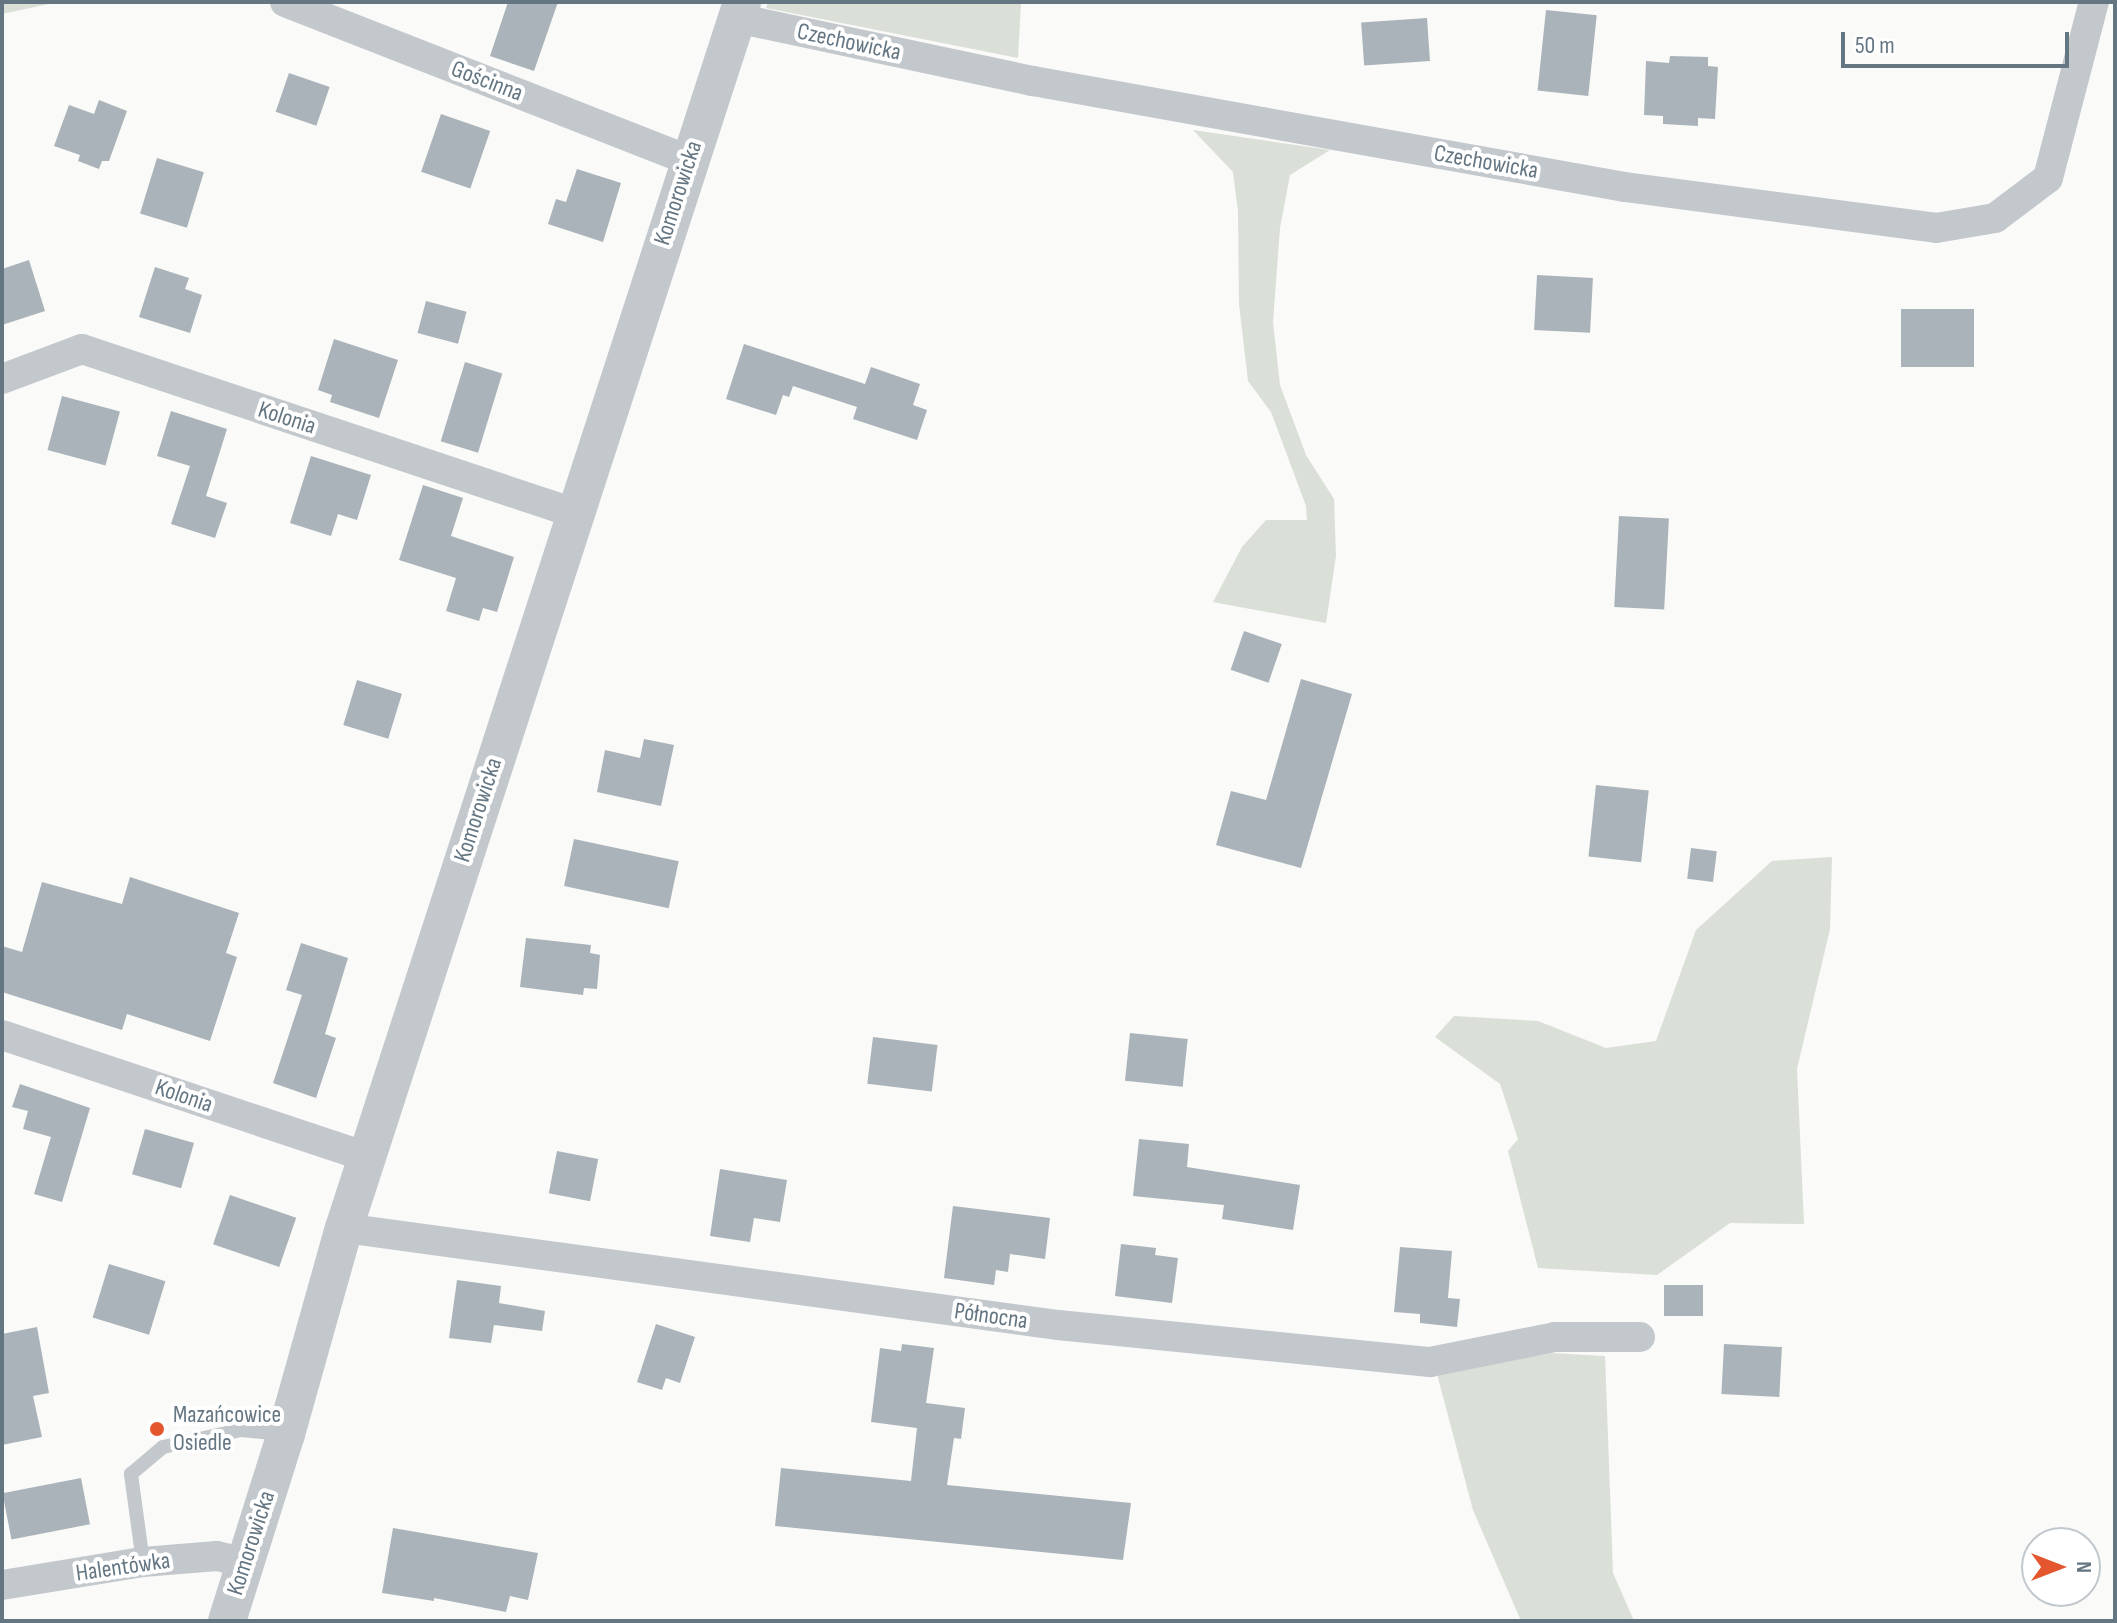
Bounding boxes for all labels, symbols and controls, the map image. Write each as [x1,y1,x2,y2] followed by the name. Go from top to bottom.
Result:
[1845,16,2073,66] scale bar
[795,17,903,67] street label: Czechowicka
[1855,31,1895,60] text: 50 m
[447,54,527,108] street label: Gościnna
[648,137,708,249] street label: Komorowicka
[1432,139,1540,185] street label: Czechowicka
[255,395,319,441] street label: Kolonia
[448,754,508,866] street label: Komorowicka
[152,1073,216,1119] street label: Kolonia
[952,1297,1030,1335] street label: Północna
[173,1401,281,1457] place label: Mazańcowice Osiedle
[148,1420,166,1438] marker: Mazańcowice Osiedle
[221,1487,281,1599] street label: Komorowicka
[2021,1527,2101,1607] north arrow
[74,1546,172,1588] street label: Halentówka
[2070,1561,2097,1573] text: N

